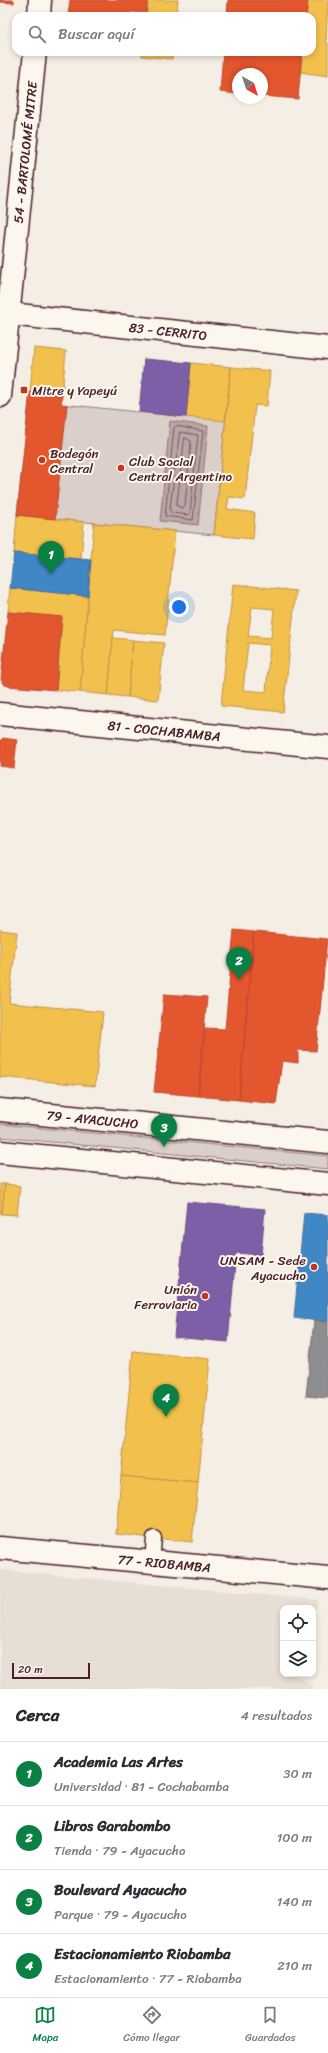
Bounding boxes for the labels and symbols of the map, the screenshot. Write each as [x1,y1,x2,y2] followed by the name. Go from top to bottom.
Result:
[232,68,268,104] north arrow
[7,79,44,224] street label: 54 - BARTOLOMÉ MITRE
[128,316,208,347] street label: 83 - CERRITO
[32,379,117,402] place label: Mitre y Yapeyú
[19,385,29,395] marker: Mitre y Yapeyú
[50,442,99,480] place label: Bodegón Central
[129,450,232,488] place label: Club Social Central Argentino
[37,455,47,465] marker: Bodegón Central
[116,463,126,473] marker: Club Social Central Argentino
[38,541,64,574] pin: 1
[169,597,189,617] your location
[107,714,222,748] street label: 81 - COCHABAMBA
[226,947,252,980] pin: 2
[46,1104,139,1135] street label: 79 - AYACUCHO
[151,1114,177,1147] pin: 3
[220,1249,307,1287] place label: UNSAM - Sede Ayacucho
[309,1262,319,1272] marker: UNSAM - Sede Ayacucho
[134,1278,197,1316] place label: Unión Ferroviaria
[200,1291,210,1301] marker: Unión Ferroviaria
[153,1384,179,1417] pin: 4
[117,1548,212,1579] street label: 77 - RIOBAMBA
[12,1661,90,1680] scale bar

